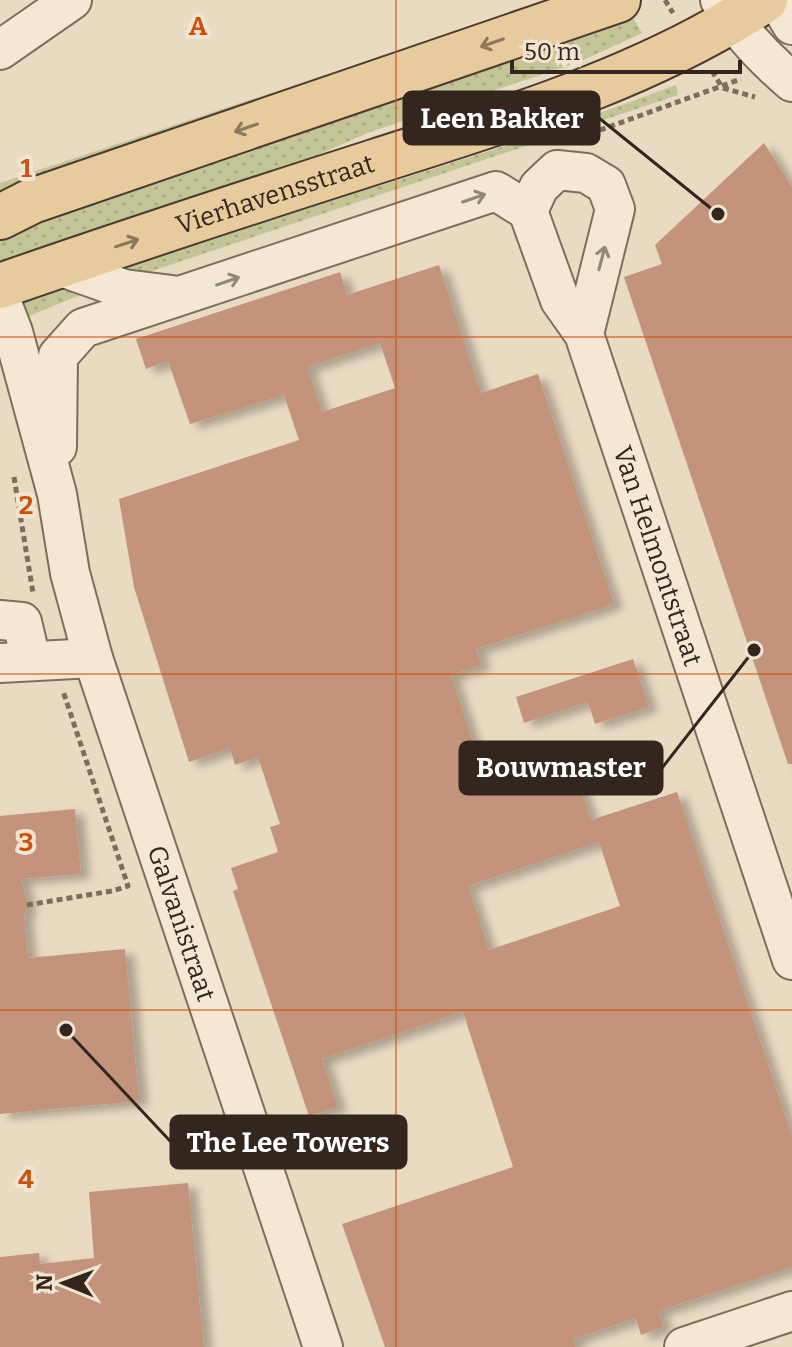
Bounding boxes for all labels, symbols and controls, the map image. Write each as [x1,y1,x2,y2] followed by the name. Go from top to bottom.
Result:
[189,11,208,42] text: A
[512,24,740,74] scale bar
[479,37,504,52] one-way arrow
[524,38,580,66] text: 50 m
[404,92,599,144] callout: Leen Bakker
[420,102,584,135] text: Leen Bakker
[233,121,258,136] one-way arrow
[172,147,378,241] street label: Vierhavensstraat
[20,153,32,184] text: 1
[462,190,487,205] one-way arrow
[114,235,139,250] one-way arrow
[595,245,610,271] one-way arrow
[215,273,240,288] one-way arrow
[607,442,709,670] street label: Van Helmontstraat
[19,490,33,521] text: 2
[460,742,662,794] callout: Bouwmaster
[476,751,646,784] text: Bouwmaster
[19,827,33,858] text: 3
[141,841,222,1006] street label: Galvanistraat
[171,1116,406,1168] callout: The Lee Towers
[186,1126,390,1159] text: The Lee Towers
[18,1164,34,1195] text: 4
[24,1243,104,1323] north arrow
[31,1274,58,1291] text: N

